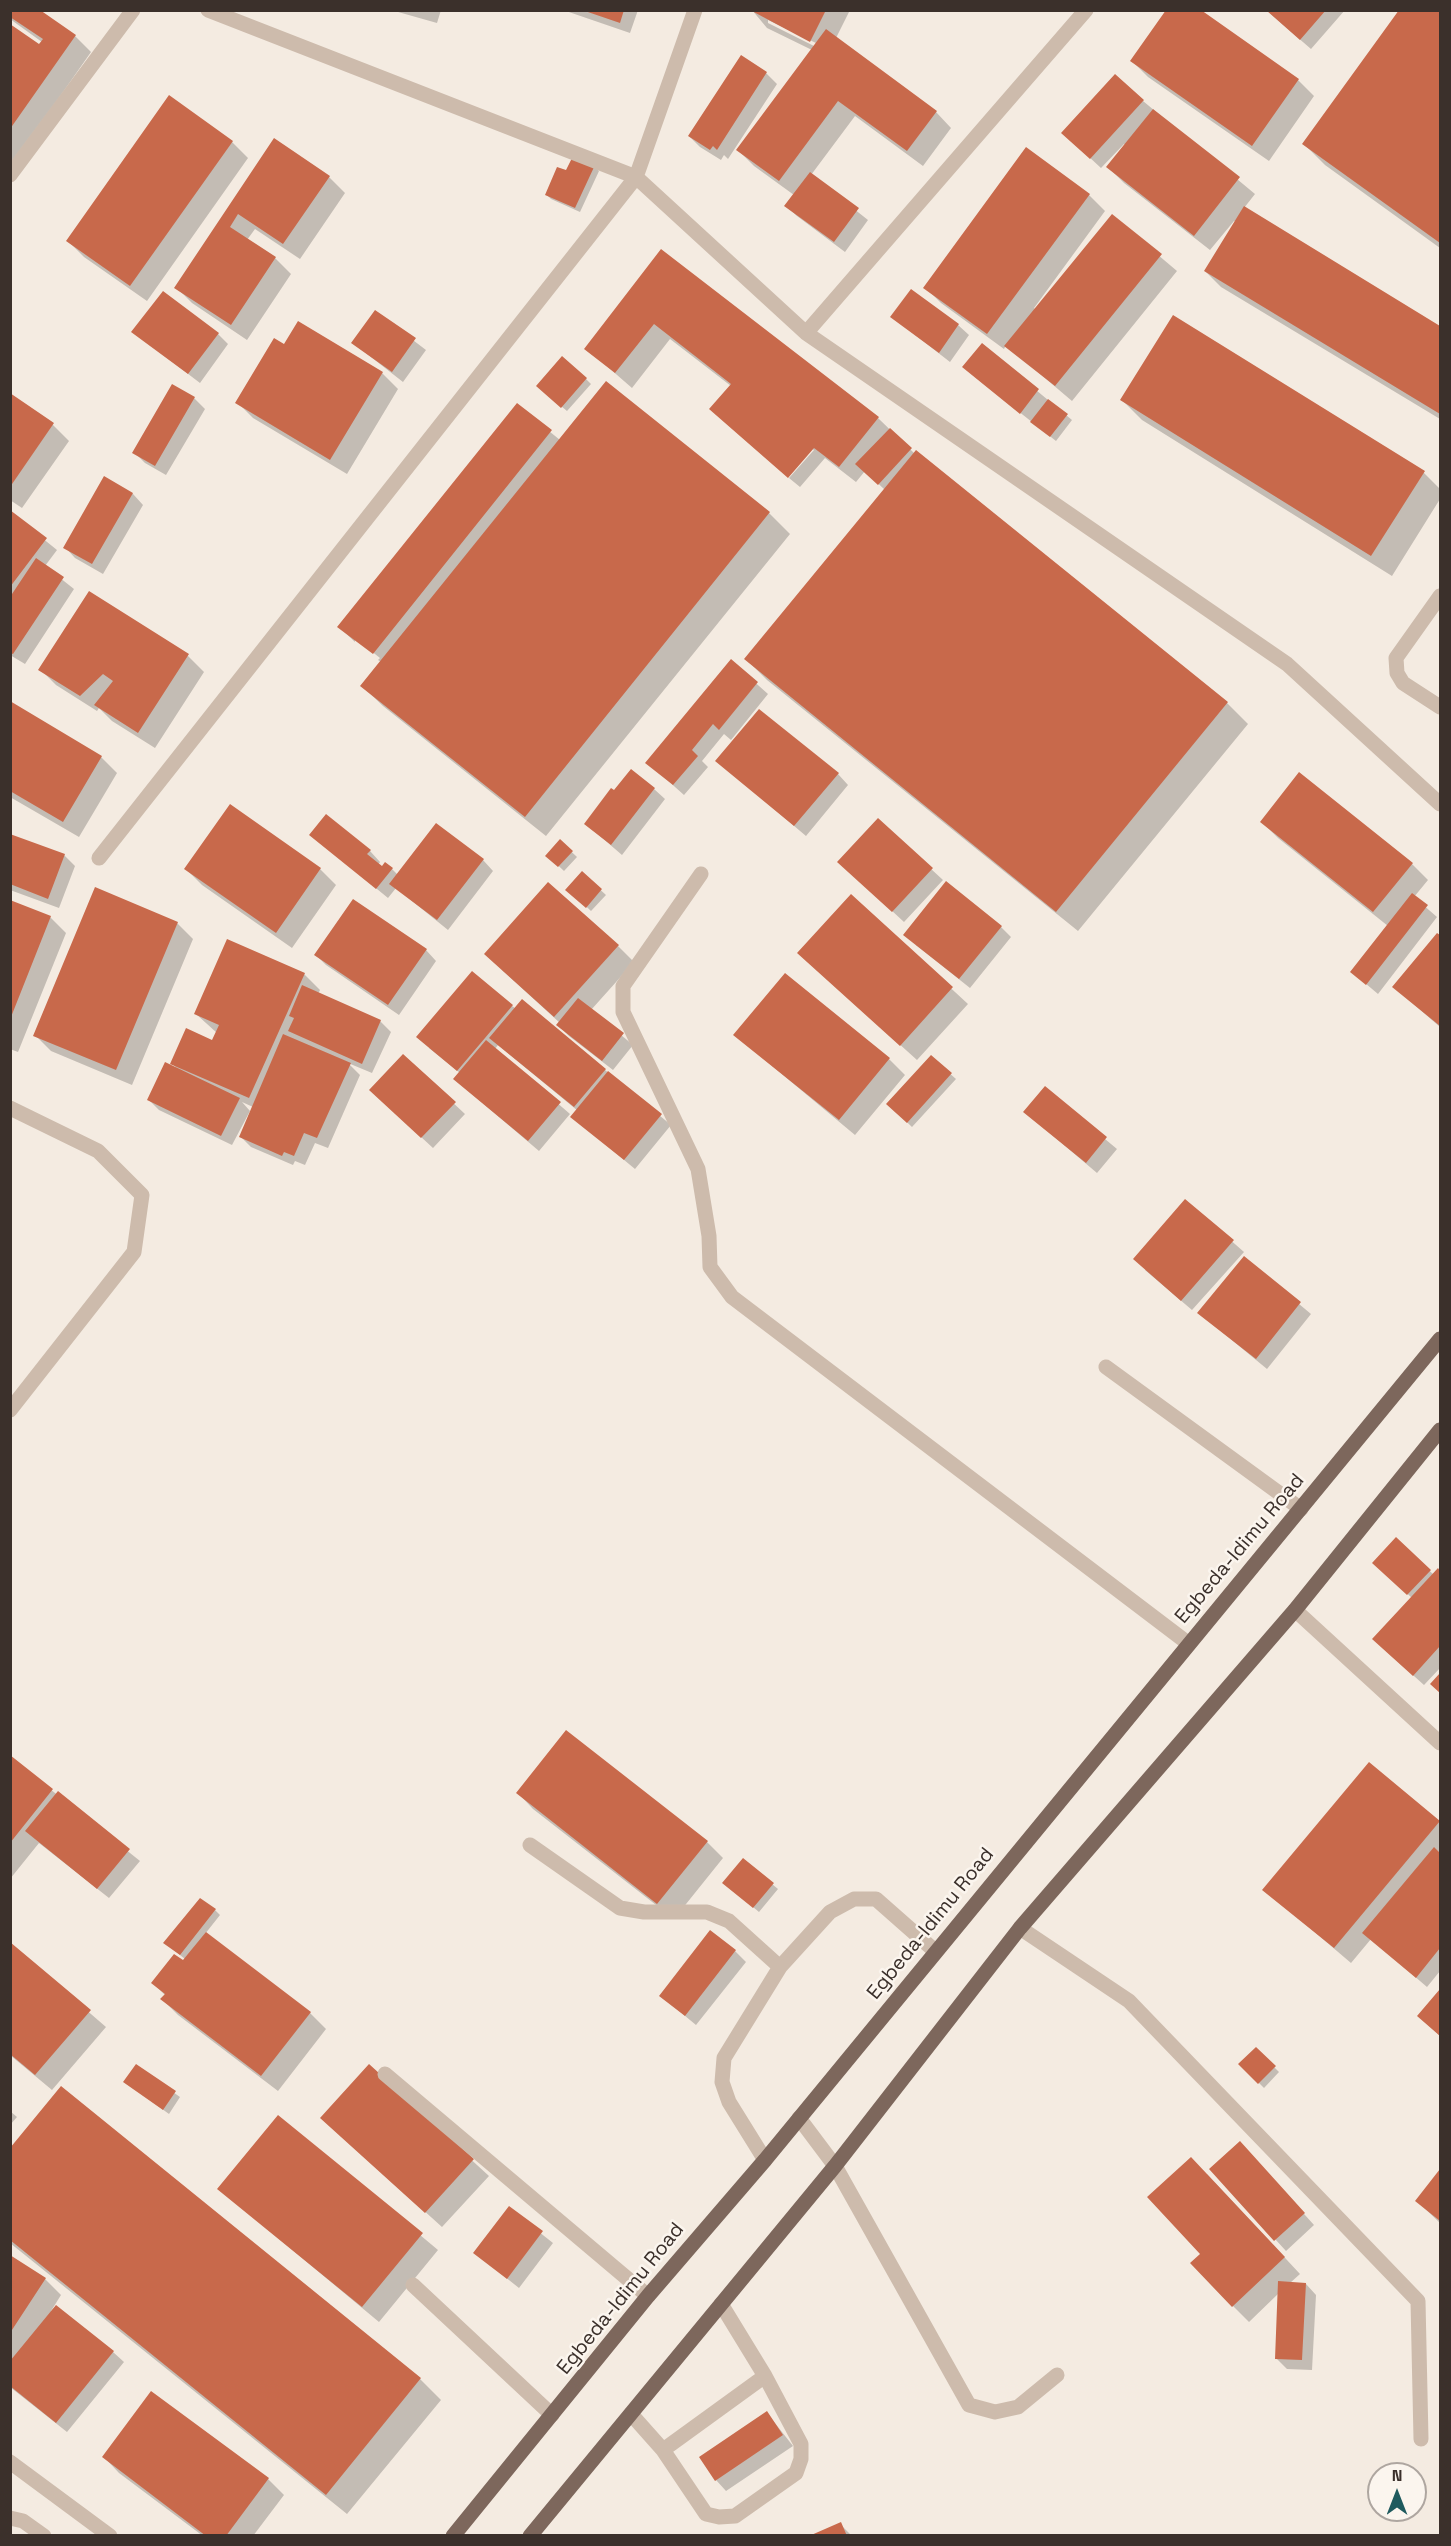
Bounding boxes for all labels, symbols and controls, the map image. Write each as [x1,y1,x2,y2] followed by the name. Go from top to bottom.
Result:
[1170,1469,1310,1629] street label: Egbeda-Idimu Road
[862,1843,1000,2005] street label: Egbeda-Idimu Road
[552,2218,690,2380] street label: Egbeda-Idimu Road
[1367,2462,1427,2522] north arrow
[1392,2465,1402,2486] text: N

